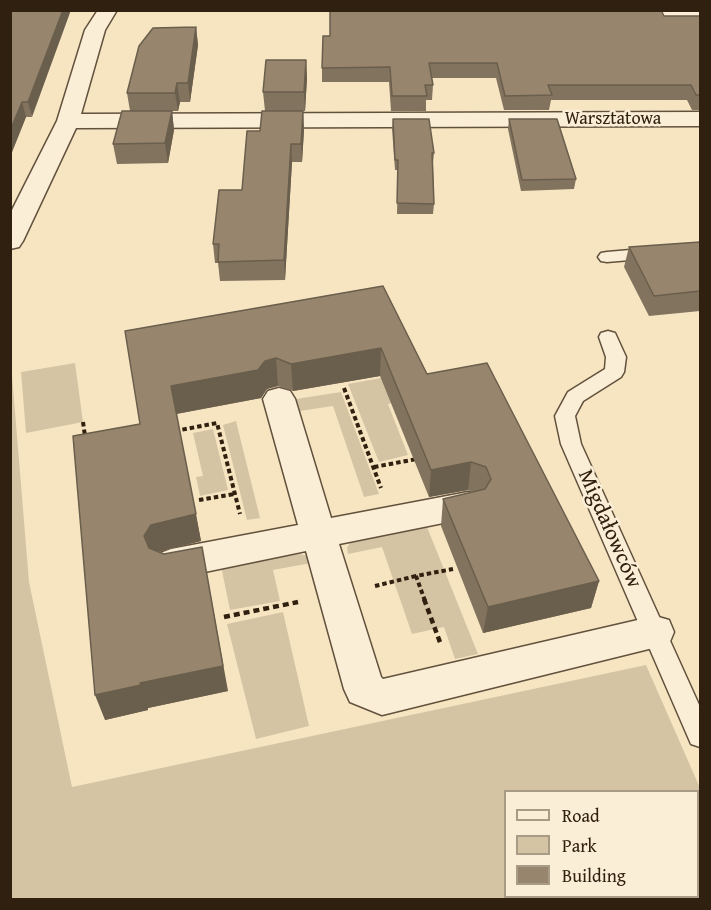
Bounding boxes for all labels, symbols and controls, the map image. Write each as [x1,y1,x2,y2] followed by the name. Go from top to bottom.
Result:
[565,108,661,130] street label: Warsztatowa
[571,466,647,592] street label: Migdałowców
[504,790,699,898] legend
[562,802,600,829] text: Road
[562,832,597,859] text: Park
[562,862,626,889] text: Building

